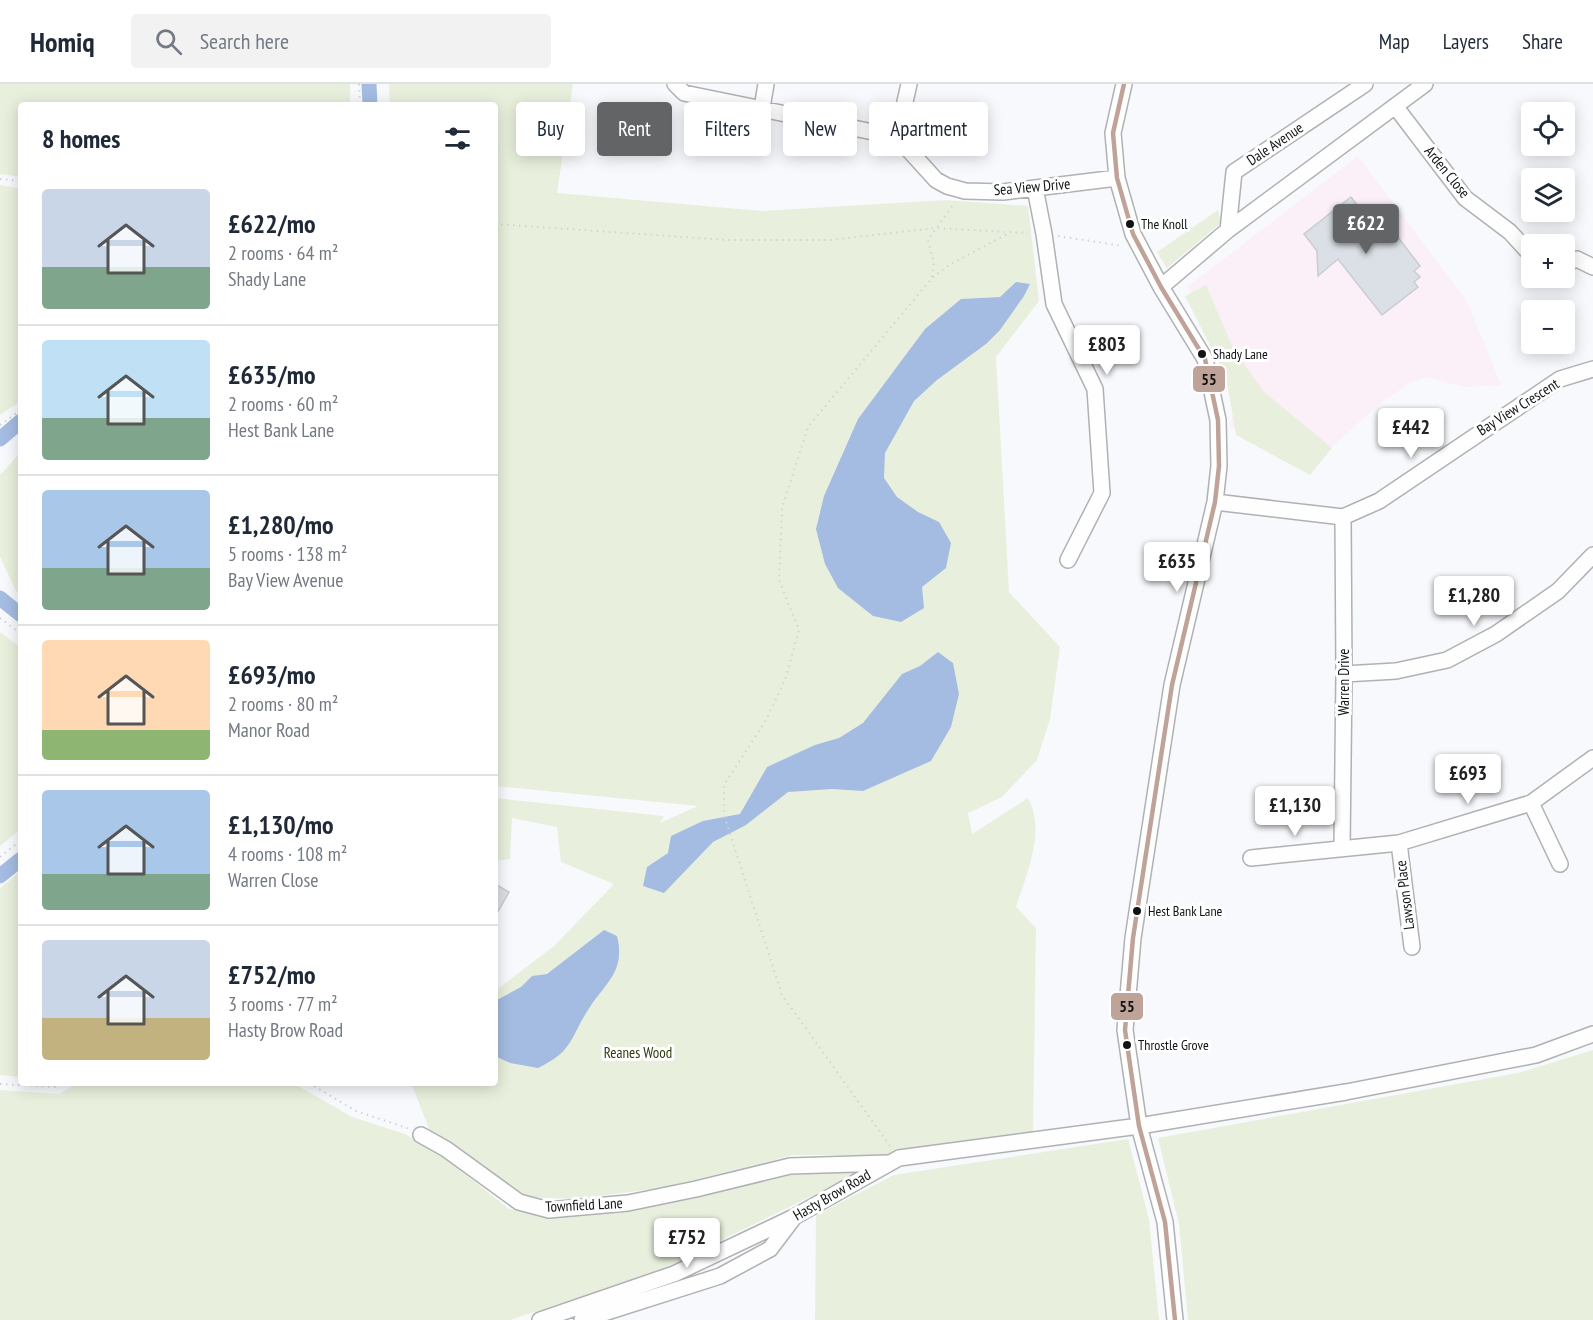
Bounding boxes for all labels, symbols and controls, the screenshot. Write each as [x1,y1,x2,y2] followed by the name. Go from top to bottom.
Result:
[131,14,551,68] search box
[30,23,95,60] text: Homiq
[152,25,185,58] icon: search
[200,27,289,55] text: Search here
[1379,28,1410,55] text: Map
[1443,28,1489,55] text: Layers
[1522,28,1563,55] text: Share
[516,102,585,156] chip: Buy
[597,102,672,156] chip: Rent
[684,102,771,156] chip: Filters
[783,102,857,156] chip: New
[869,102,988,156] chip: Apartment
[1521,102,1575,354] map controls
[1521,102,1575,156] button: locate
[1243,118,1307,169] street label: Dale Avenue
[42,122,120,155] text: 8 homes
[441,122,474,155] icon: filters
[1421,142,1474,202] street label: Arden Close
[1521,168,1575,222] button: layers
[993,174,1071,199] street label: Sea View Drive
[1330,204,1402,255] pin: £622
[228,207,316,240] text: £622/mo
[1347,210,1385,236] text: £622
[90,213,162,285] icon: home
[1141,215,1188,233] place label: The Knoll
[1124,218,1136,230] marker: The Knoll
[1521,234,1575,288] button: +
[228,240,338,266] text: 2 rooms · 64 m²
[228,266,306,292] text: Shady Lane
[1521,300,1575,354] button: −
[1071,325,1143,376] pin: £803
[1088,331,1126,357] text: £803
[1213,345,1268,363] place label: Shady Lane
[1196,348,1208,360] marker: Shady Lane
[228,358,316,391] text: £635/mo
[90,364,162,436] icon: home
[1192,365,1226,393] line badge: 55
[1201,369,1217,389] text: 55
[1473,374,1562,439] street label: Bay View Crescent
[228,391,338,417] text: 2 rooms · 60 m²
[1375,408,1447,459] pin: £442
[1392,414,1430,440] text: £442
[228,417,334,443] text: Hest Bank Lane
[228,508,334,541] text: £1,280/mo
[90,514,162,586] icon: home
[228,541,347,567] text: 5 rooms · 138 m²
[1141,542,1213,593] pin: £635
[1158,548,1196,574] text: £635
[228,567,344,593] text: Bay View Avenue
[1425,576,1523,627] pin: £1,280
[1448,582,1500,608] text: £1,280
[1334,648,1353,716] street label: Warren Drive
[228,658,316,691] text: £693/mo
[90,664,162,736] icon: home
[228,691,338,717] text: 2 rooms · 80 m²
[228,717,310,743] text: Manor Road
[1432,754,1504,805] pin: £693
[1449,760,1487,786] text: £693
[1246,786,1344,837] pin: £1,130
[1269,792,1321,818] text: £1,130
[228,808,334,841] text: £1,130/mo
[90,814,162,886] icon: home
[228,841,347,867] text: 4 rooms · 108 m²
[1391,859,1418,931] street label: Lawson Place
[228,867,318,893] text: Warren Close
[1148,902,1223,920] place label: Hest Bank Lane
[1131,905,1143,917] marker: Hest Bank Lane
[228,958,316,991] text: £752/mo
[90,964,162,1036] icon: home
[228,991,338,1017] text: 3 rooms · 77 m²
[1110,992,1144,1021] line badge: 55
[1119,996,1135,1016] text: 55
[228,1017,343,1043] text: Hasty Brow Road
[1138,1036,1209,1054] place label: Throstle Grove
[1121,1039,1133,1051] marker: Throstle Grove
[604,1043,672,1062] park label: Reanes Wood
[790,1165,874,1224] street label: Hasty Brow Road
[545,1193,623,1216] street label: Townfield Lane
[651,1218,723,1269] pin: £752
[668,1224,706,1250] text: £752

